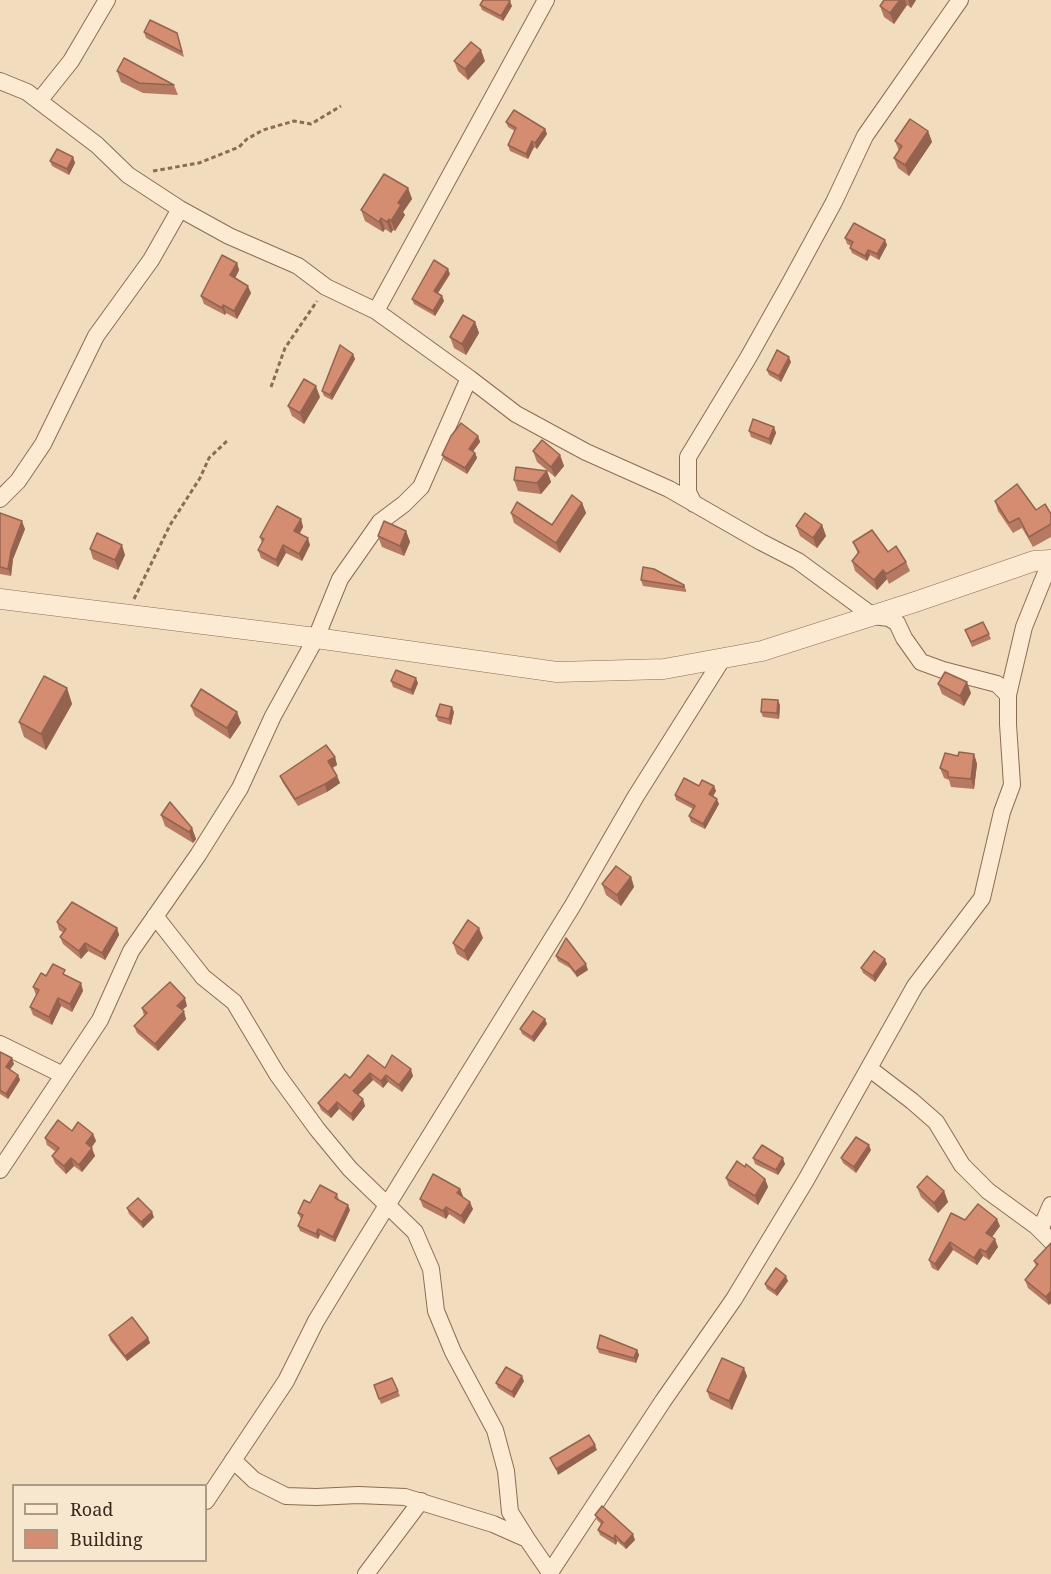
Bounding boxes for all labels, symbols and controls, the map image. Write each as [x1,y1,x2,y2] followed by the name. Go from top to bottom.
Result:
[12,1484,207,1562] legend
[70,1497,113,1521] text: Road
[70,1527,143,1551] text: Building

